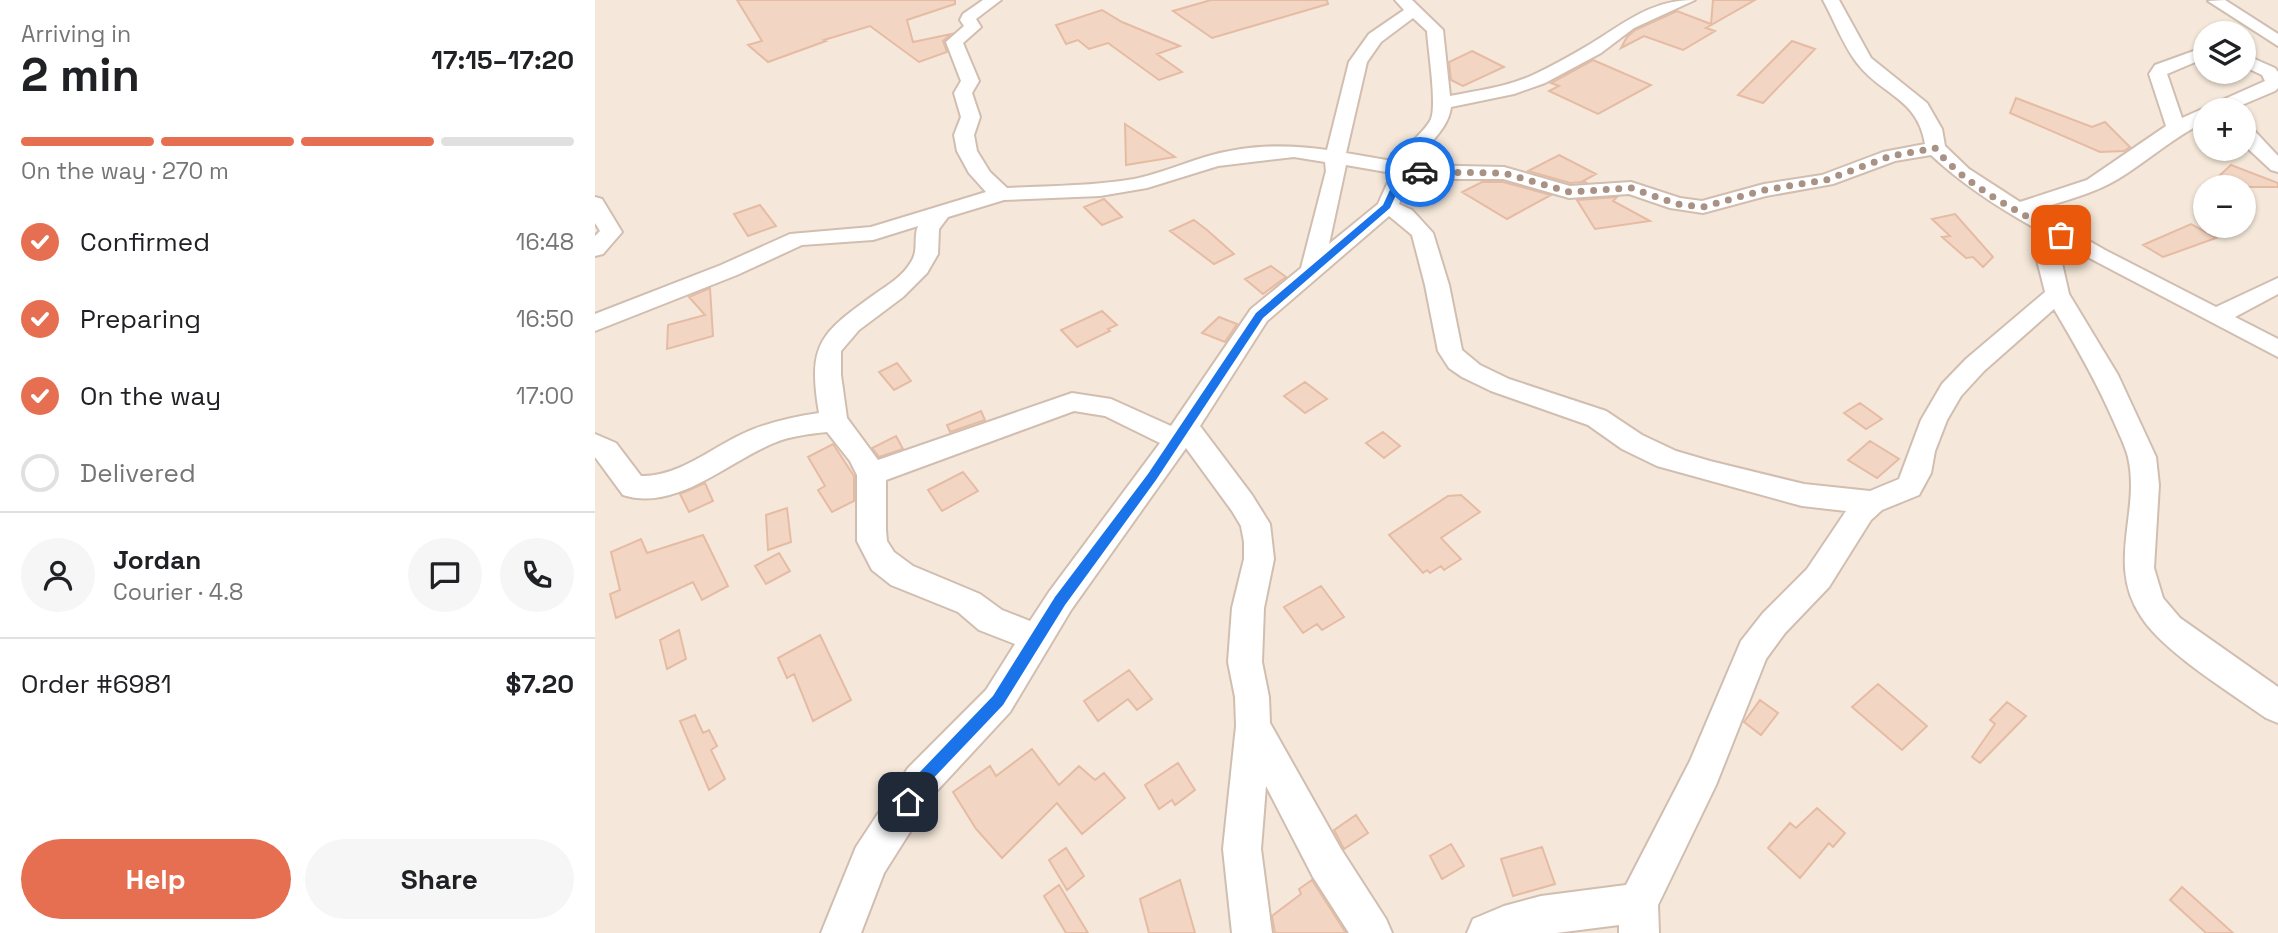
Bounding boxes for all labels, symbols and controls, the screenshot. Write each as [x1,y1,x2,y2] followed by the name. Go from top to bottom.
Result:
[21,19,131,49] text: Arriving in
[2193,21,2256,238] map controls
[2193,21,2256,84] button: layers
[431,43,574,77] text: 17:15–17:20
[21,46,140,104] text: 2 min
[2193,98,2256,161] button: +
[1385,137,1455,207] courier
[1401,153,1439,191] icon: car
[21,156,229,186] text: On the way · 270 m
[2193,175,2256,238] button: −
[2031,205,2091,265] pin
[2042,216,2080,254] icon: bag
[21,223,59,261] icon: check
[80,225,210,259] text: Confirmed
[516,227,574,257] text: 16:48
[21,300,59,338] icon: check
[80,302,201,336] text: Preparing
[516,304,574,334] text: 16:50
[21,377,59,415] icon: check
[80,379,221,413] text: On the way
[516,381,574,411] text: 17:00
[80,456,196,490] text: Delivered
[21,538,95,612] button: person
[408,538,482,612] button: chat
[500,538,574,612] button: phone
[113,543,201,577] text: Jordan
[113,577,243,607] text: Courier · 4.8
[21,667,172,701] text: Order #6981
[506,667,574,701] text: $7.20
[878,772,938,832] pin
[889,783,927,821] icon: home
[21,839,291,919] button: Help
[305,839,574,919] button: Share

